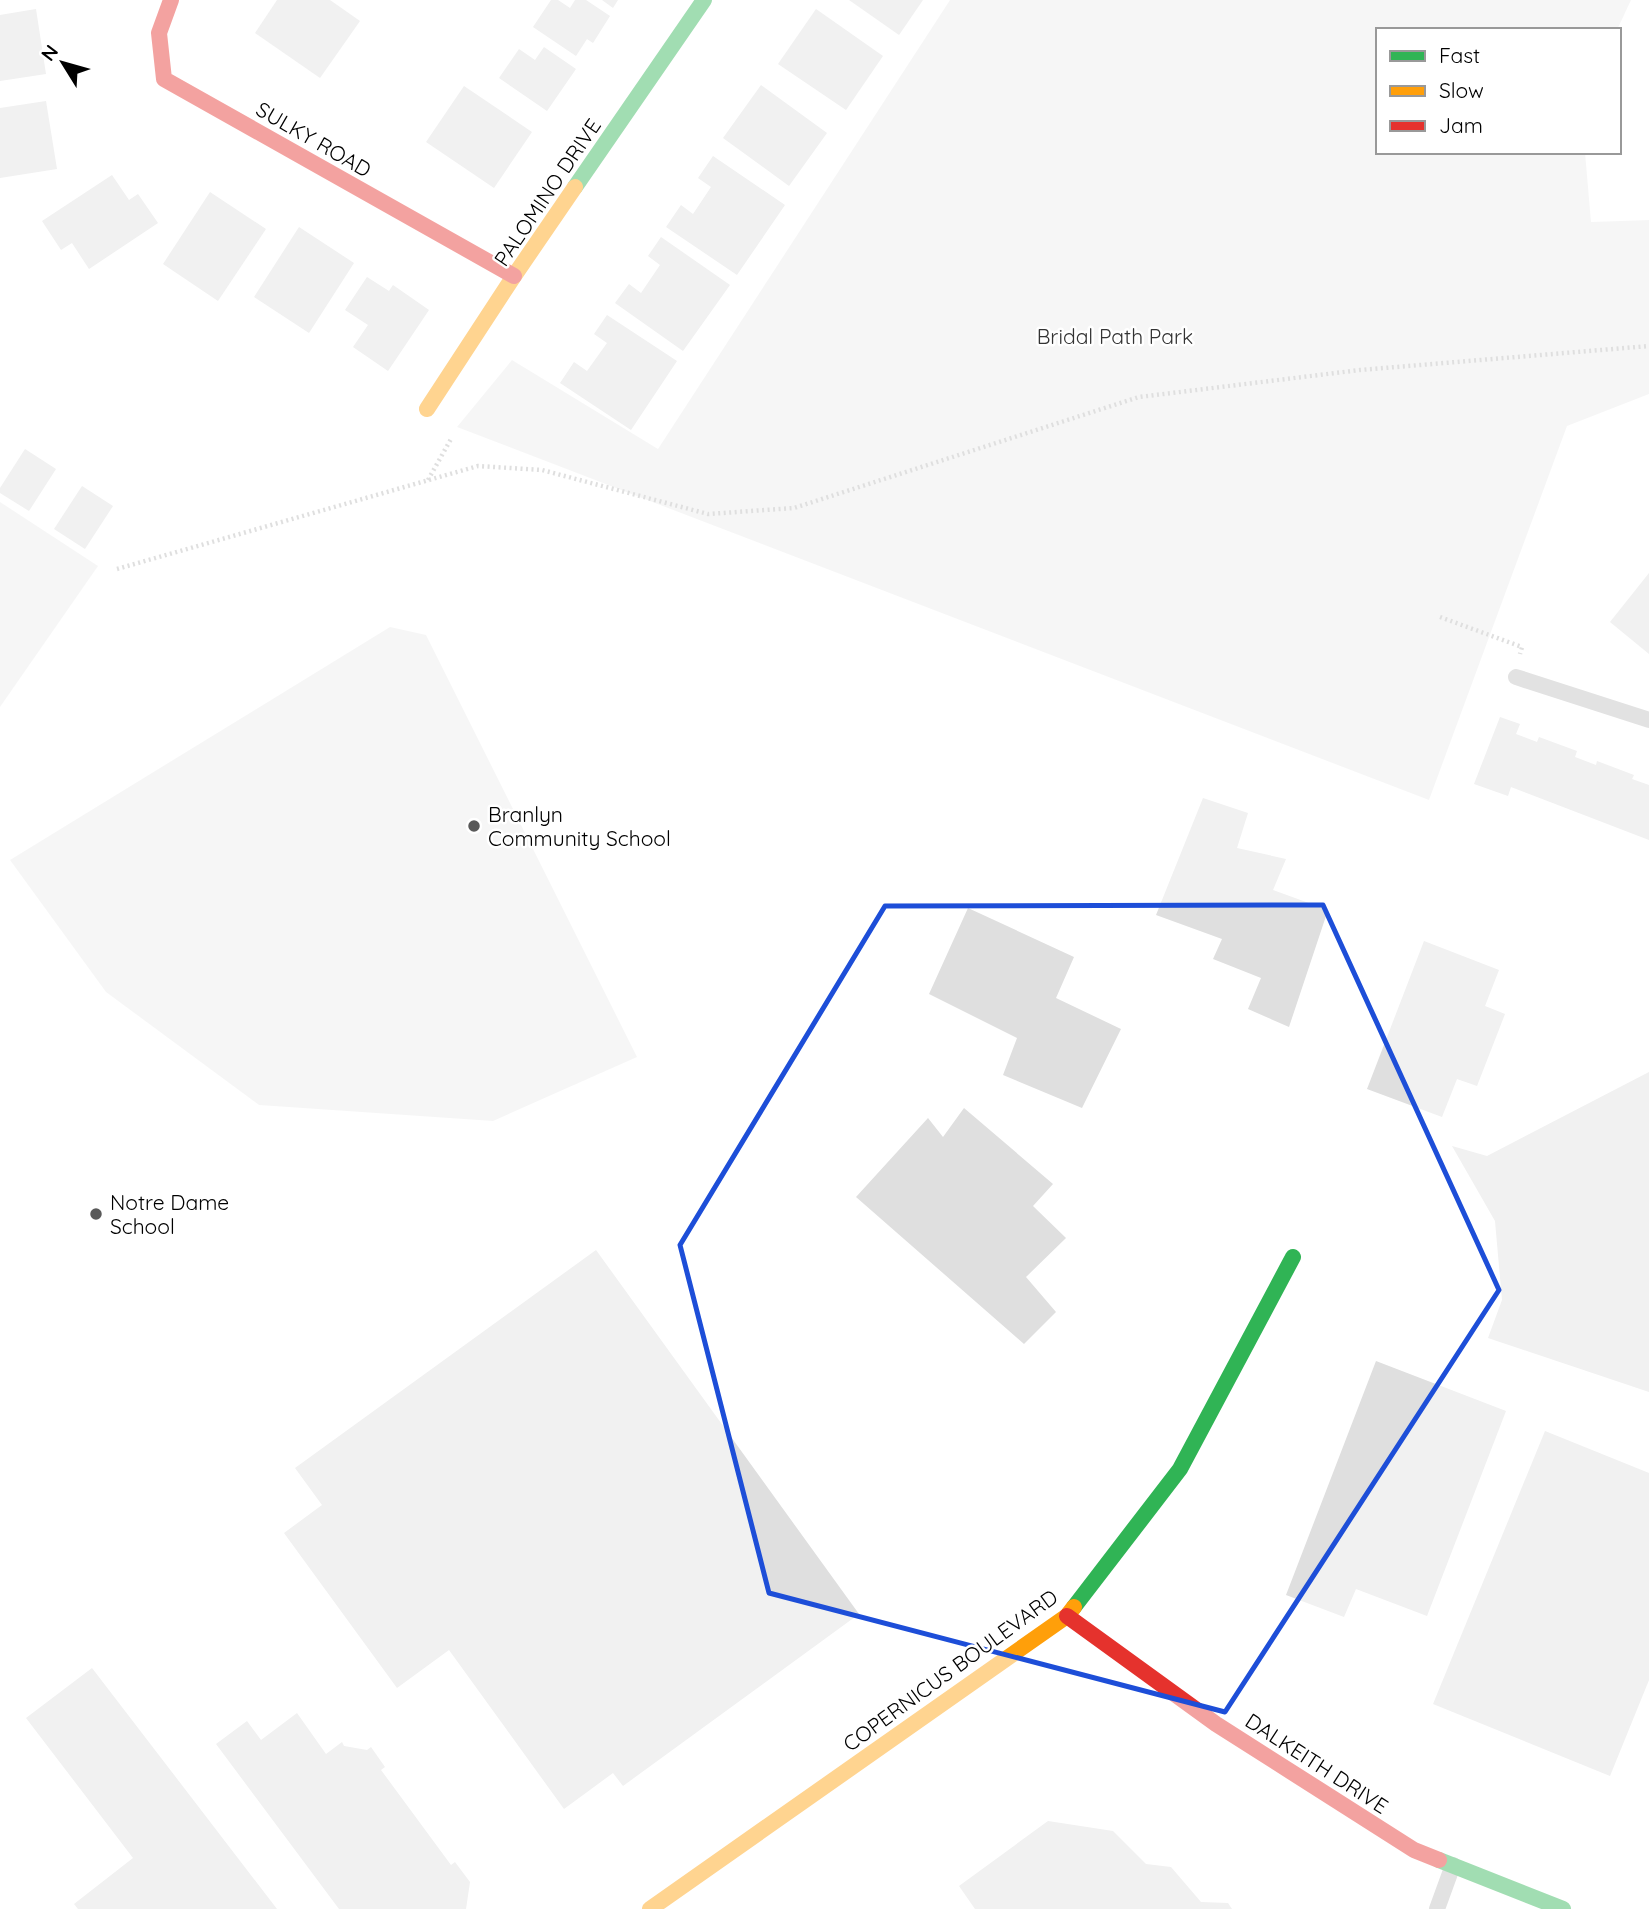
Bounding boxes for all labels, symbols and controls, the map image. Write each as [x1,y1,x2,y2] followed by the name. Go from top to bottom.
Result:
[28,28,98,98] north arrow
[1376,28,1621,154] legend
[36,40,63,66] text: N
[1439,42,1480,68] text: Fast
[1439,77,1484,103] text: Slow
[252,96,376,182] street label: SULKY ROAD
[1439,112,1483,138] text: Jam
[488,113,606,271] street label: PALOMINO DRIVE
[1037,323,1193,349] park label: Bridal Path Park
[488,801,671,851] place label: Branlyn Community School
[466,818,482,834] marker: Branlyn Community School
[110,1189,229,1239] place label: Notre Dame School
[88,1206,104,1222] marker: Notre Dame School
[838,1583,1062,1757] street label: COPERNICUS BOULEVARD
[1241,1707,1393,1819] street label: DALKEITH DRIVE

